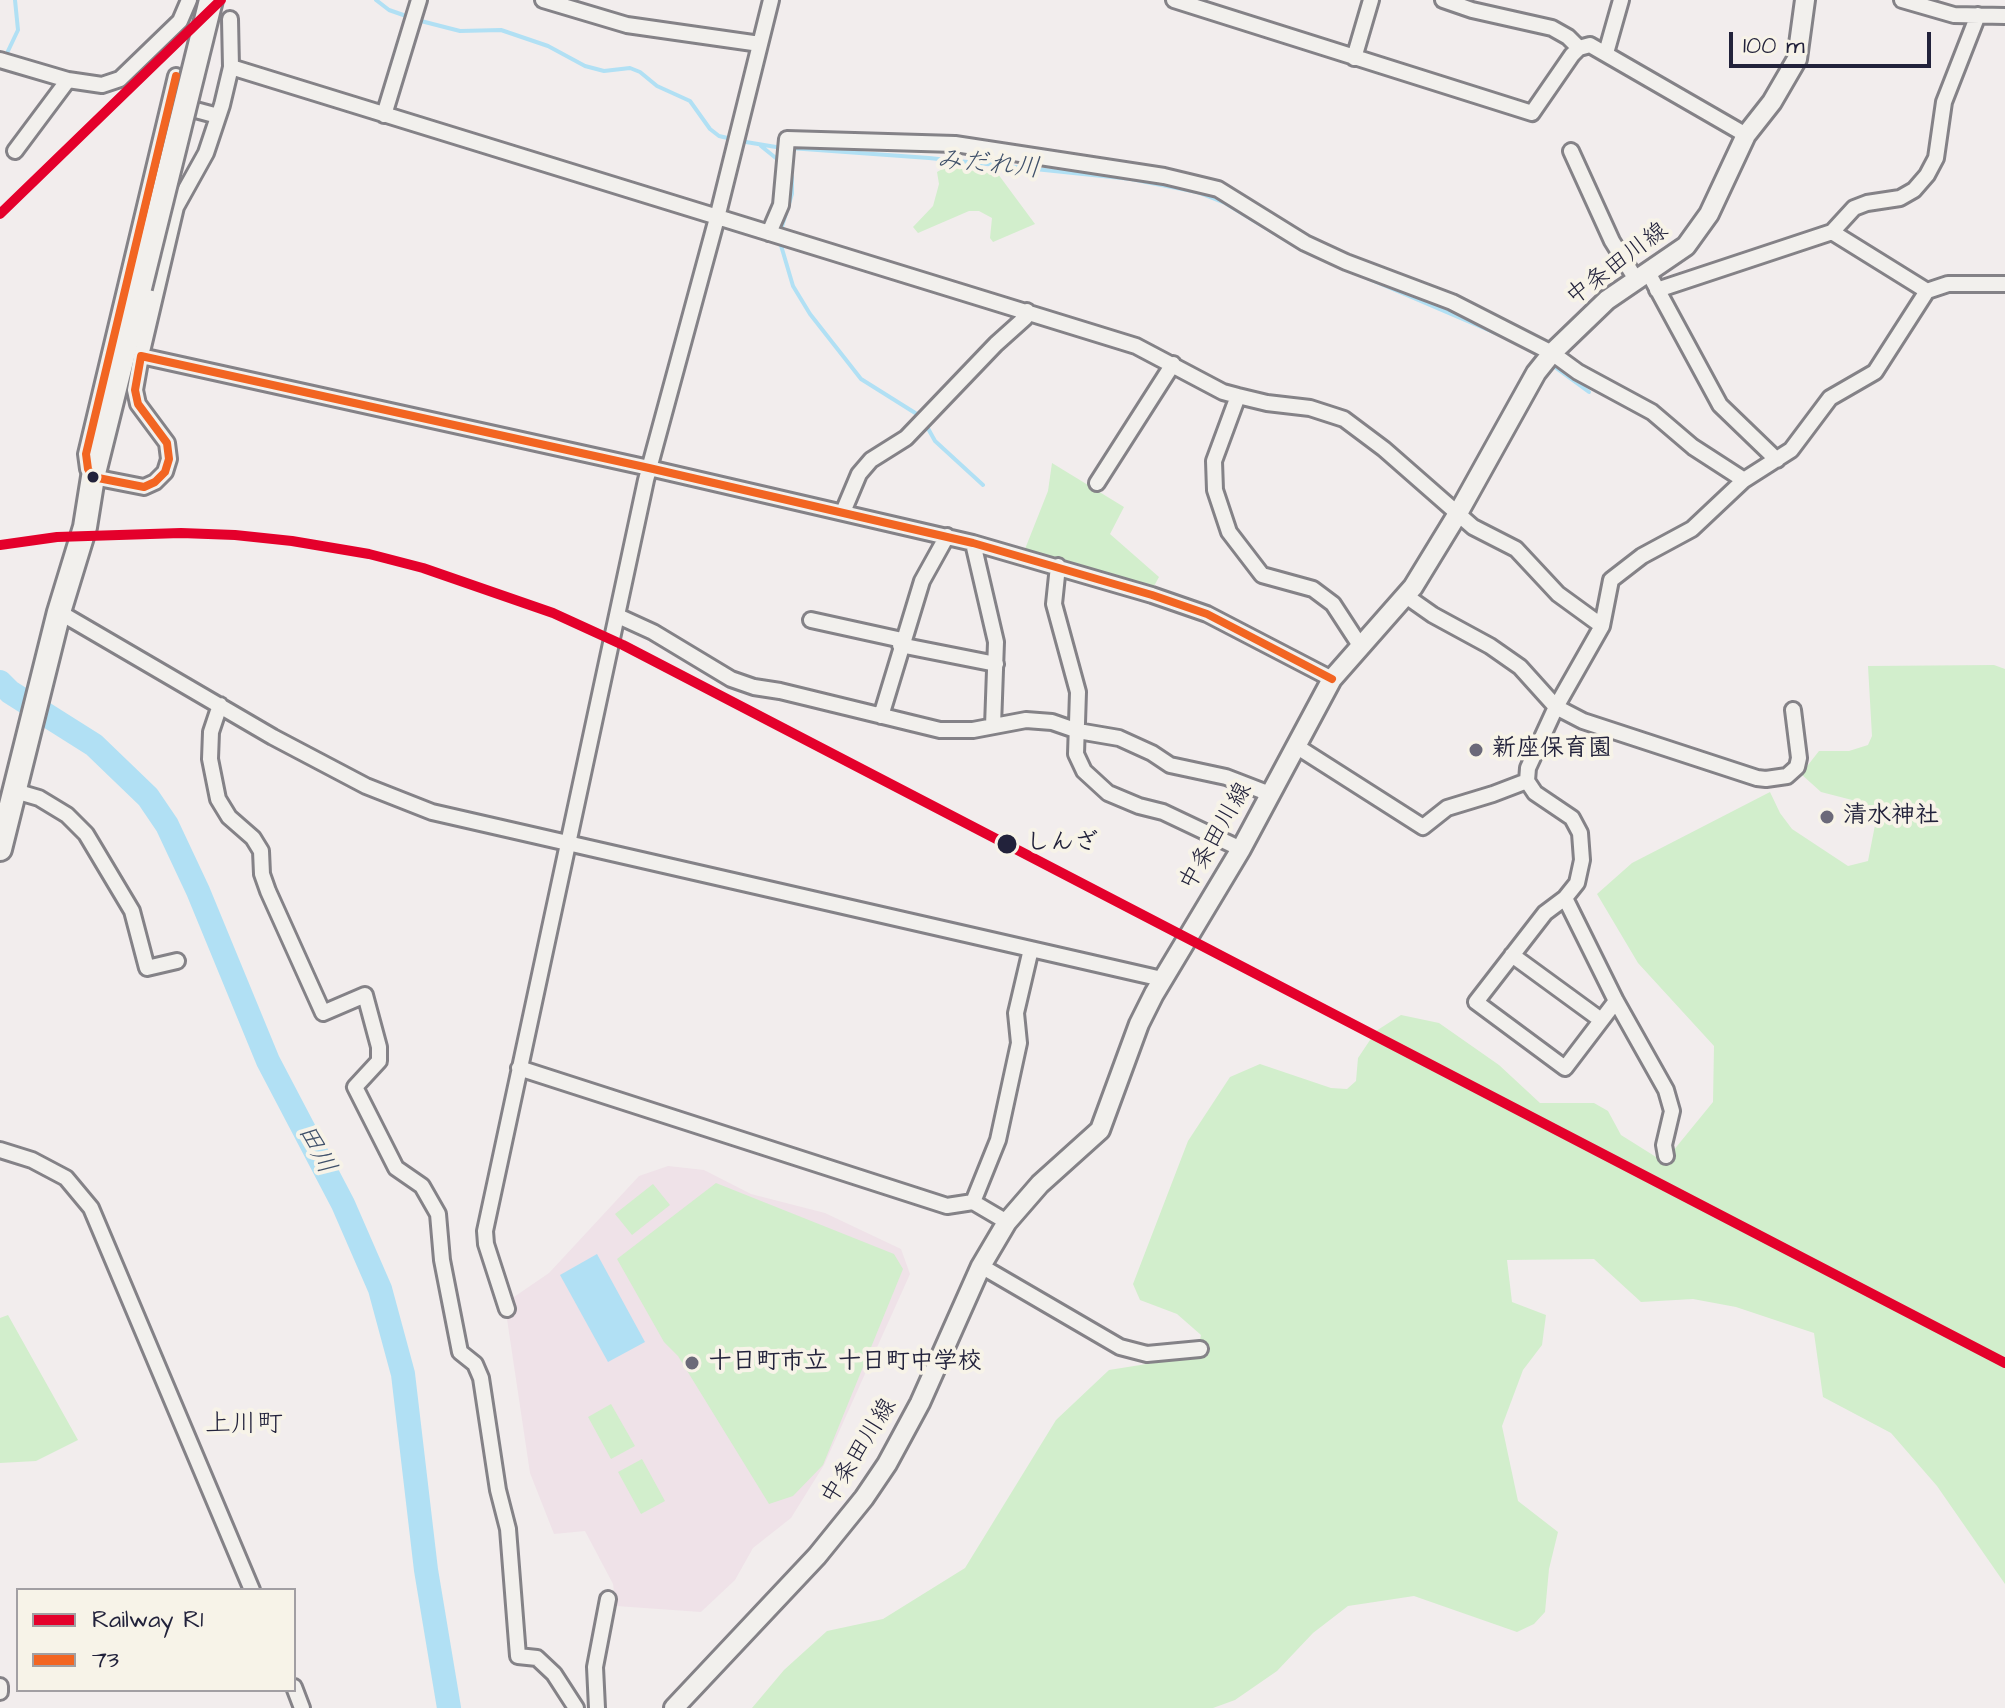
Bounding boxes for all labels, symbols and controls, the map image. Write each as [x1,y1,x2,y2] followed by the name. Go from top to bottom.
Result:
[1733,16,1935,66] scale bar
[1743,29,1805,63] text: 100 m
[935,146,1041,186] water label: みだれ川
[1561,217,1675,313] street label: 中条田川線
[85,469,101,485] unlabelled marker
[1492,736,1612,764] place label: 新座保育園
[1467,741,1485,759] marker: 新座保育園
[1175,778,1259,896] street label: 中条田川線
[1843,803,1939,831] place label: 清水神社
[1818,808,1836,826] marker: 清水神社
[1026,830,1098,858] place label: しんざ
[995,832,1019,856] marker: しんざ
[289,1120,341,1180] water label: 田川
[708,1349,982,1377] place label: 十日町市立 十日町中学校
[683,1354,701,1372] marker: 十日町市立 十日町中学校
[816,1393,904,1511] street label: 中条田川線
[205,1410,283,1442] district label: 上川町
[16,1588,296,1692] legend
[92,1603,203,1637] text: Railway R1
[92,1643,119,1677] text: 73

